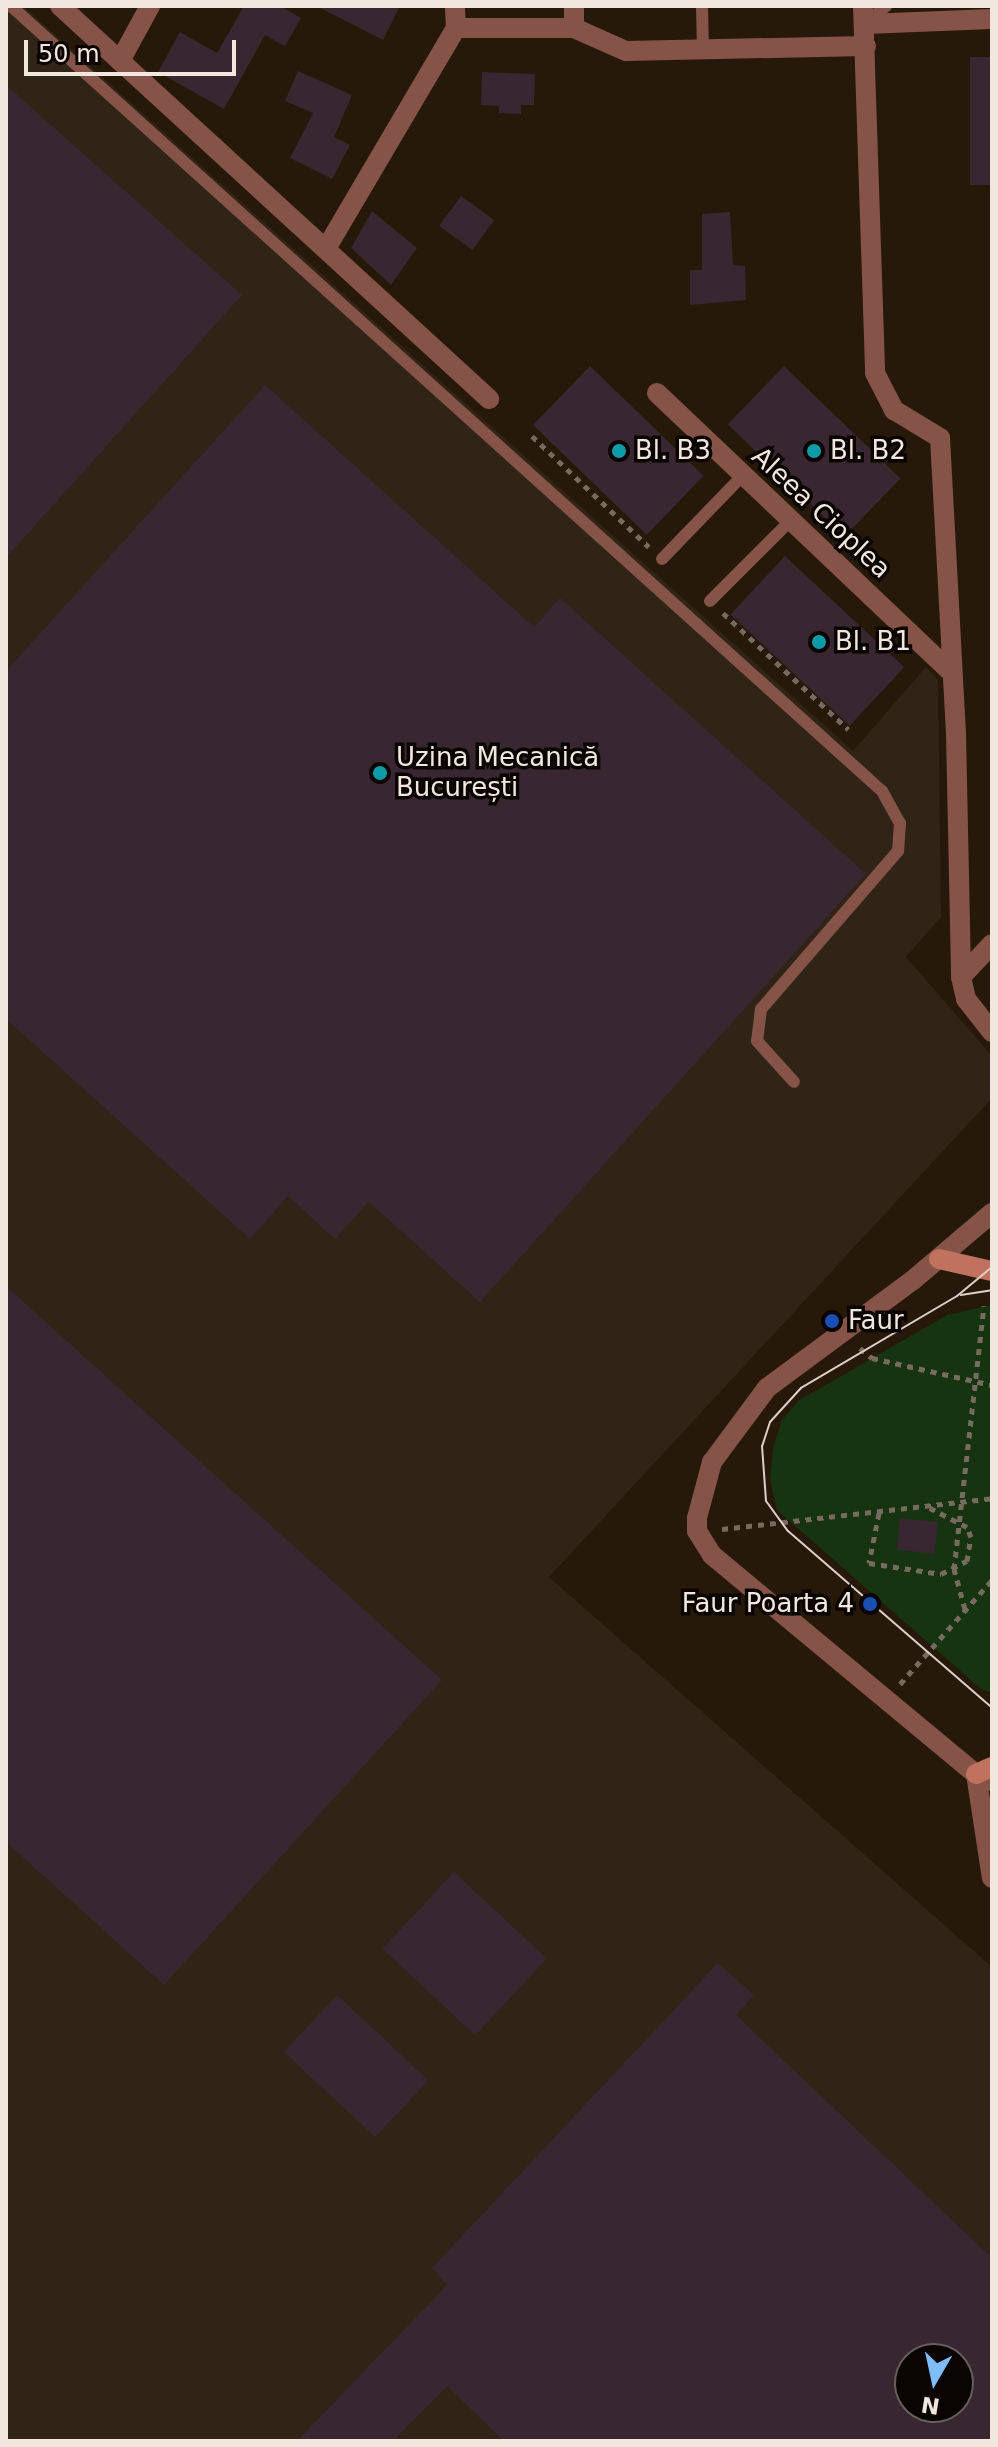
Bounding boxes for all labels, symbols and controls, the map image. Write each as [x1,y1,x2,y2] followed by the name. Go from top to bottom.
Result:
[28,24,240,74] scale bar
[38,40,100,68] text: 50 m
[635,435,711,467] place label: Bl. B3
[830,435,906,467] place label: Bl. B2
[745,441,897,585] street label: Aleea Cioplea
[610,442,628,460] marker: Bl. B3
[805,442,823,460] marker: Bl. B2
[835,626,911,658] place label: Bl. B1
[810,633,828,651] marker: Bl. B1
[396,742,599,804] place label: Uzina Mecanică București
[371,764,389,782] marker: Uzina Mecanică București
[848,1305,904,1337] place label: Faur
[823,1312,841,1330] marker: Faur
[682,1588,854,1620] place label: Faur Poarta 4
[861,1595,879,1613] marker: Faur Poarta 4
[894,2343,974,2423] north arrow
[919,2391,942,2419] text: N

